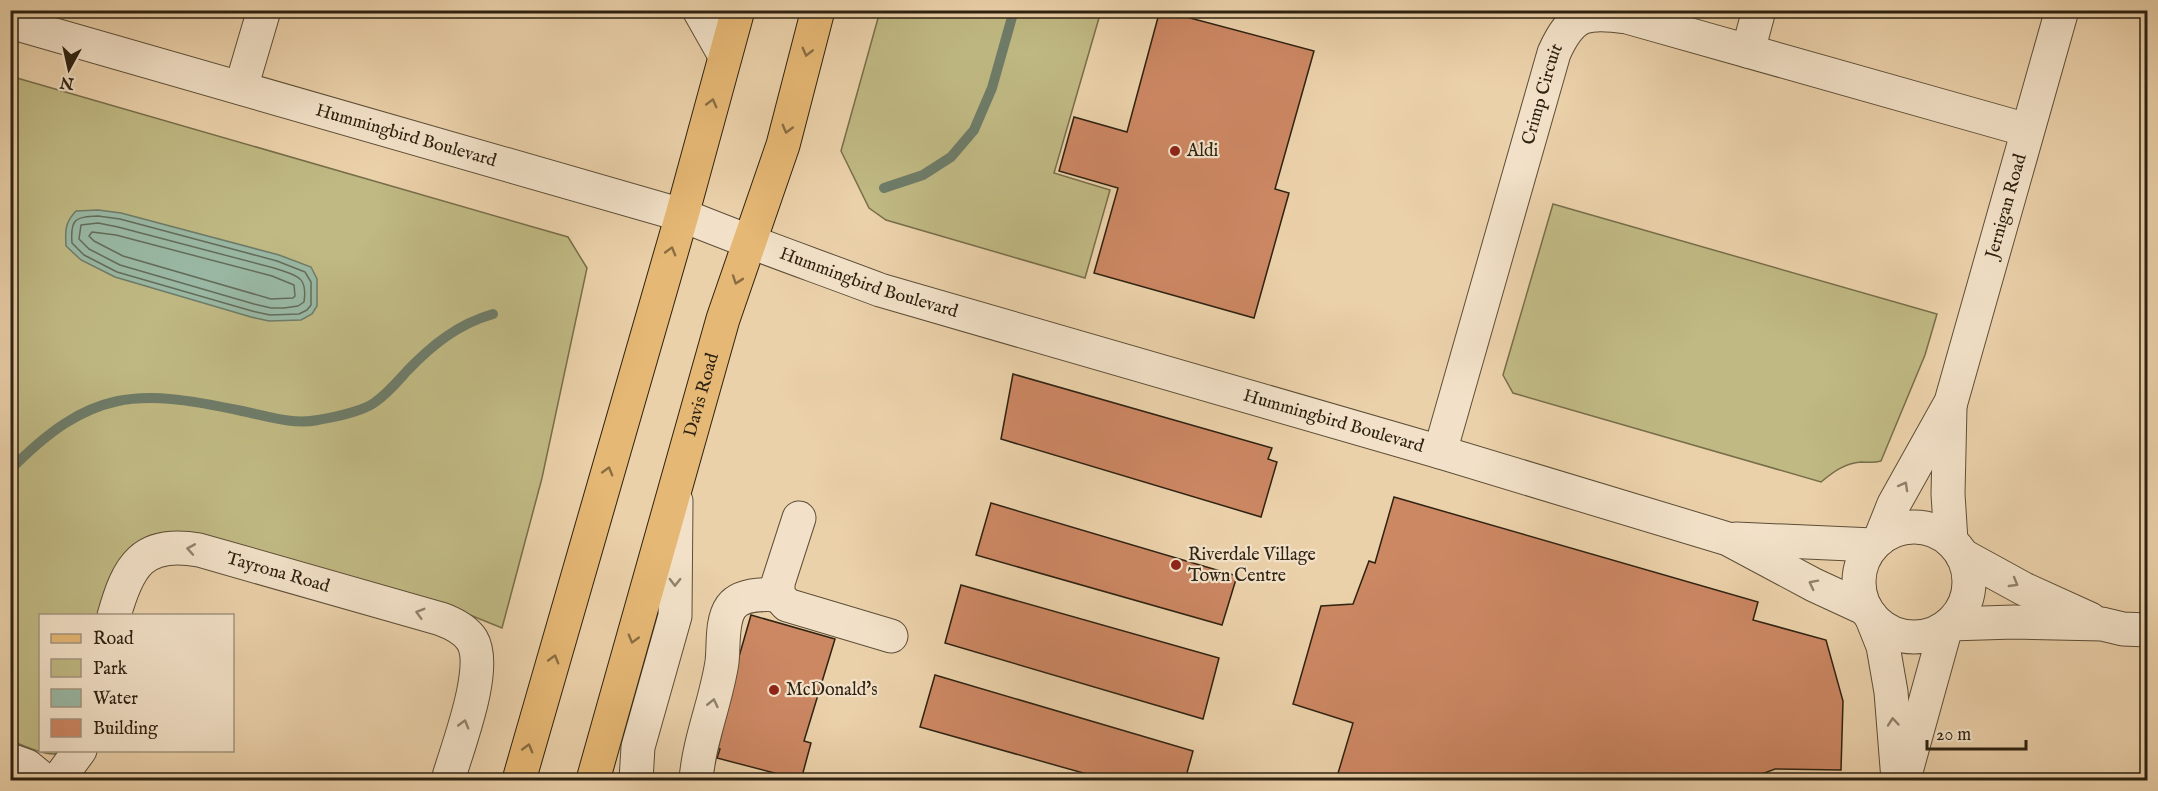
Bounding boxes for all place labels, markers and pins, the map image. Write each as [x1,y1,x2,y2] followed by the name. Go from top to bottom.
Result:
[1186,140,1219,163] place label: Aldi
[1168,144,1182,158] marker: Aldi
[1188,544,1316,588] place label: Riverdale Village Town Centre
[1169,558,1183,572] marker: Riverdale Village Town Centre
[786,679,878,702] place label: McDonald's
[767,683,781,697] marker: McDonald's

